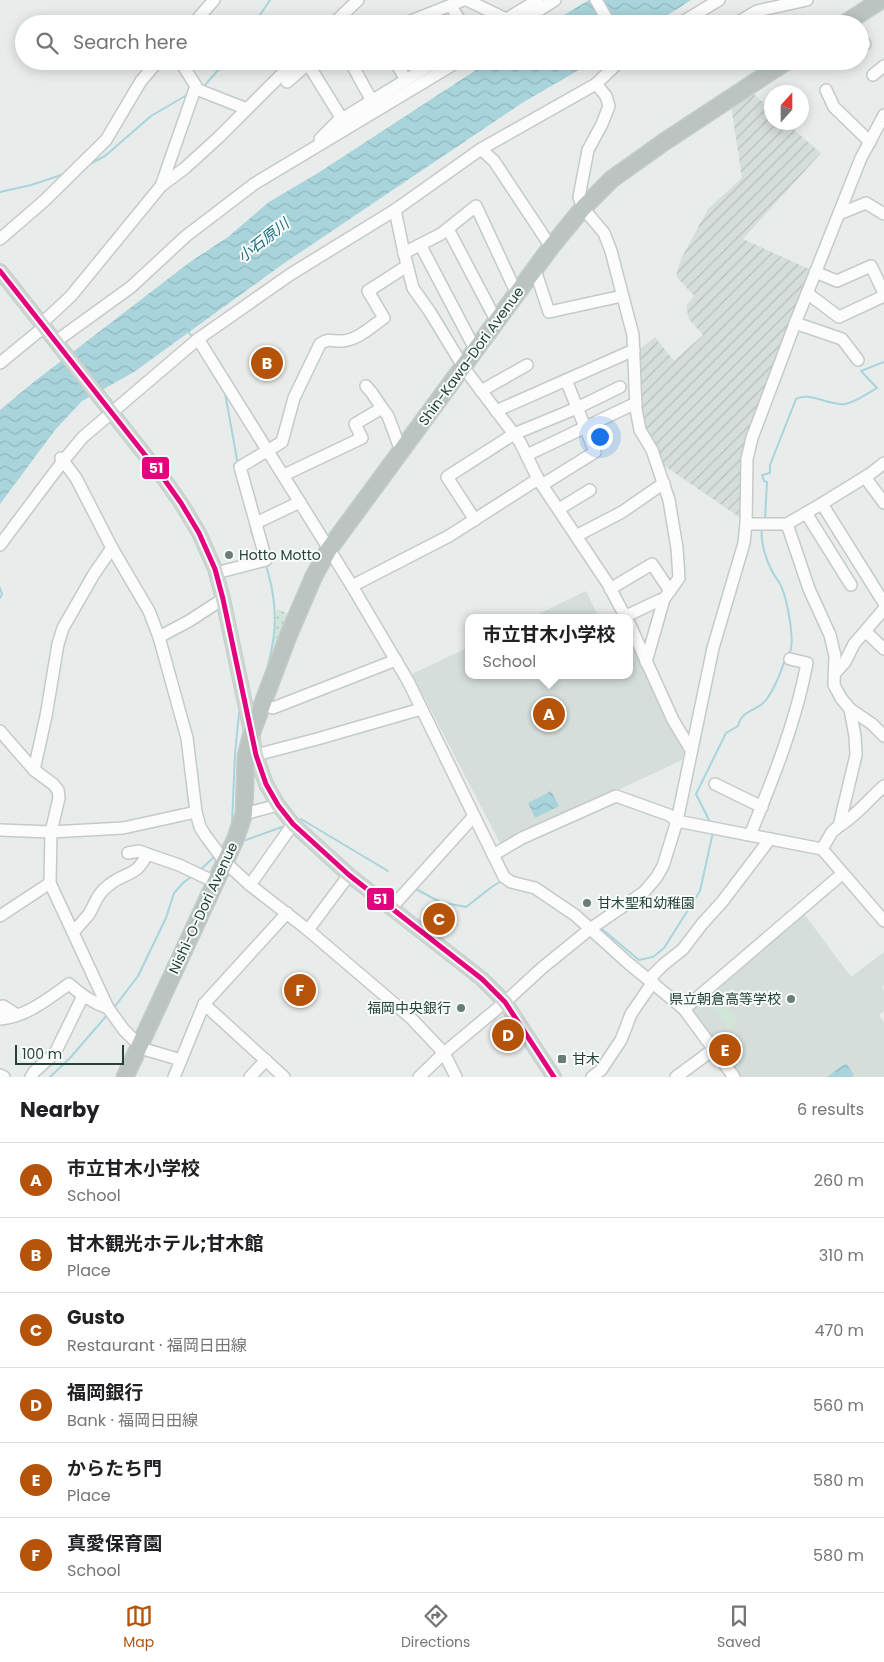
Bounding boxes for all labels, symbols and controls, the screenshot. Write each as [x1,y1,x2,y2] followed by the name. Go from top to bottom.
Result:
[15,15,869,70] search box
[33,29,61,57] icon: search
[73,29,187,56] text: Search here
[764,85,809,130] north arrow
[233,212,295,267] water label: 小石原川
[414,282,529,430] street label: Shin-Kawa-Dori Avenue
[251,344,283,382] pin: B
[587,424,613,450] your location
[141,456,170,480] line badge: 51
[149,458,163,478] text: 51
[239,545,321,565] place label: Hotto Motto
[223,549,235,561] marker: Hotto Motto
[465,614,633,679] popup
[482,621,616,648] text: 市立甘木小学校
[482,650,536,673] text: School
[533,695,565,733] pin: A
[164,839,242,977] street label: Nishi-O-Dori Avenue
[366,887,395,911] line badge: 51
[373,889,387,909] text: 51
[597,893,695,913] place label: 甘木聖和幼稚園
[581,897,593,909] marker: 甘木聖和幼稚園
[423,900,455,938] pin: C
[284,971,316,1009] pin: F
[669,989,781,1009] place label: 県立朝倉高等学校
[785,993,797,1005] marker: 県立朝倉高等学校
[367,998,451,1018] place label: 福岡中央銀行
[455,1002,467,1014] marker: 福岡中央銀行
[492,1016,524,1054] pin: D
[709,1031,741,1069] pin: E
[15,1042,124,1065] scale bar
[22,1044,62,1064] text: 100 m
[572,1049,600,1069] place label: 甘木
[556,1053,568,1065] marker: 甘木
[20,1095,100,1124] text: Nearby
[797,1098,864,1121] text: 6 results
[67,1155,200,1182] text: 市立甘木小学校
[30,1169,42,1192] text: A
[814,1169,864,1192] text: 260 m
[67,1184,121,1207] text: School
[67,1230,264,1257] text: 甘木観光ホテル;甘木館
[31,1244,41,1267] text: B
[819,1244,864,1267] text: 310 m
[67,1259,111,1282] text: Place
[67,1304,125,1331] text: Gusto
[30,1319,42,1342] text: C
[814,1319,864,1342] text: 470 m
[67,1334,247,1357] text: Restaurant · 福岡日田線
[67,1379,143,1406] text: 福岡銀行
[30,1394,42,1417] text: D
[813,1394,864,1417] text: 560 m
[67,1409,198,1432] text: Bank · 福岡日田線
[67,1455,162,1482] text: からたち門
[32,1469,40,1492] text: E
[813,1469,864,1492] text: 580 m
[67,1484,111,1507] text: Place
[67,1530,162,1557] text: 真愛保育園
[32,1544,40,1567] text: F
[813,1544,864,1567] text: 580 m
[67,1559,121,1582] text: School
[123,1602,154,1653] tab: Map
[401,1602,470,1653] tab: Directions
[717,1602,761,1653] tab: Saved

